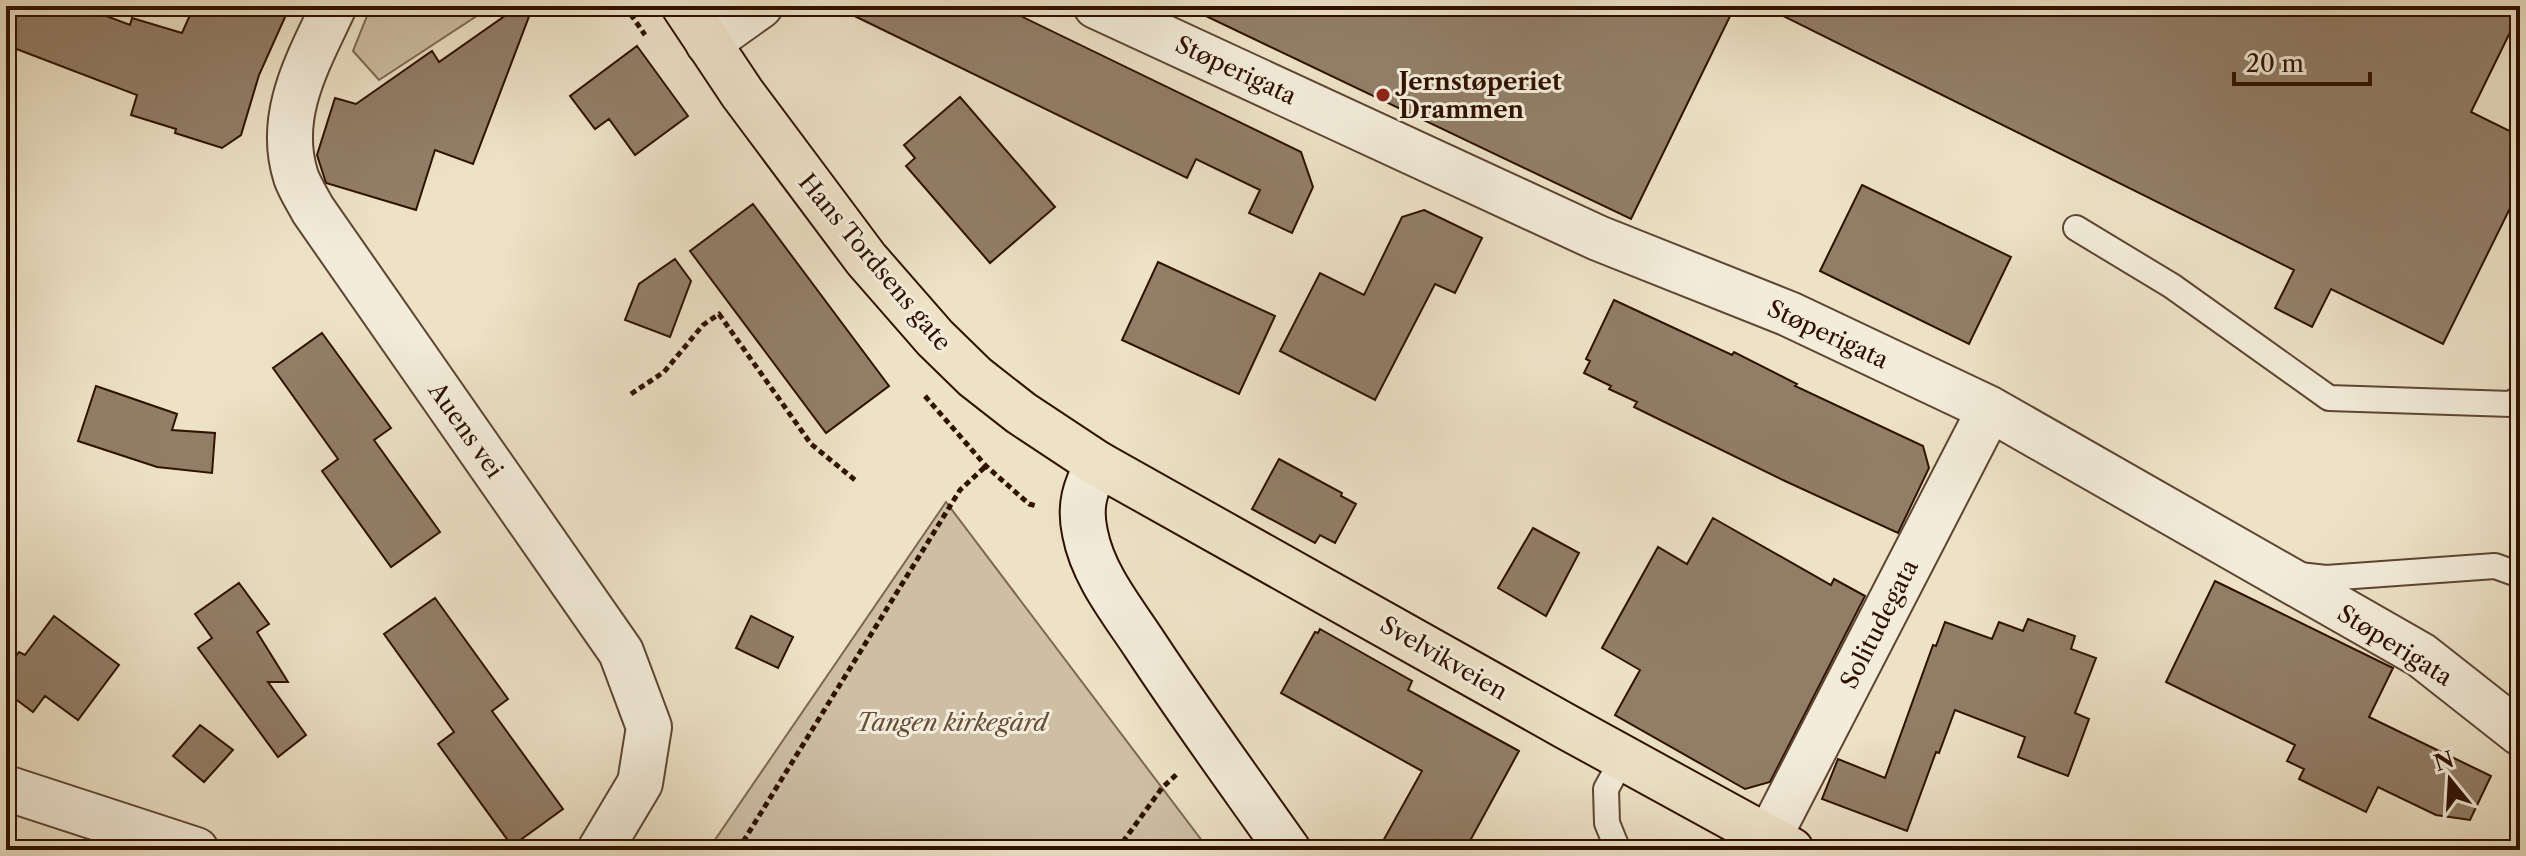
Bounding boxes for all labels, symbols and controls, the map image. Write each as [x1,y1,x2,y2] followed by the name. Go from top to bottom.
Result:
[1171,29,1301,111] street label: Støperigata
[2234,36,2370,86] scale bar
[2246,49,2304,78] text: 20 m
[1395,67,1562,124] place label: Jernstøperiet Drammen
[1374,86,1392,104] marker: Jernstøperiet Drammen
[793,168,957,356] street label: Hans Tordsens gate
[1763,293,1893,375] street label: Støperigata
[422,376,509,483] street label: Auens vei
[1834,554,1924,694] street label: Solitudegata
[2332,598,2458,692] street label: Støperigata
[1375,610,1513,706] street label: Svelvikveien
[857,708,1050,737] park label: Tangen kirkegård
[2410,740,2490,820] north arrow
[2431,746,2457,777] text: N

